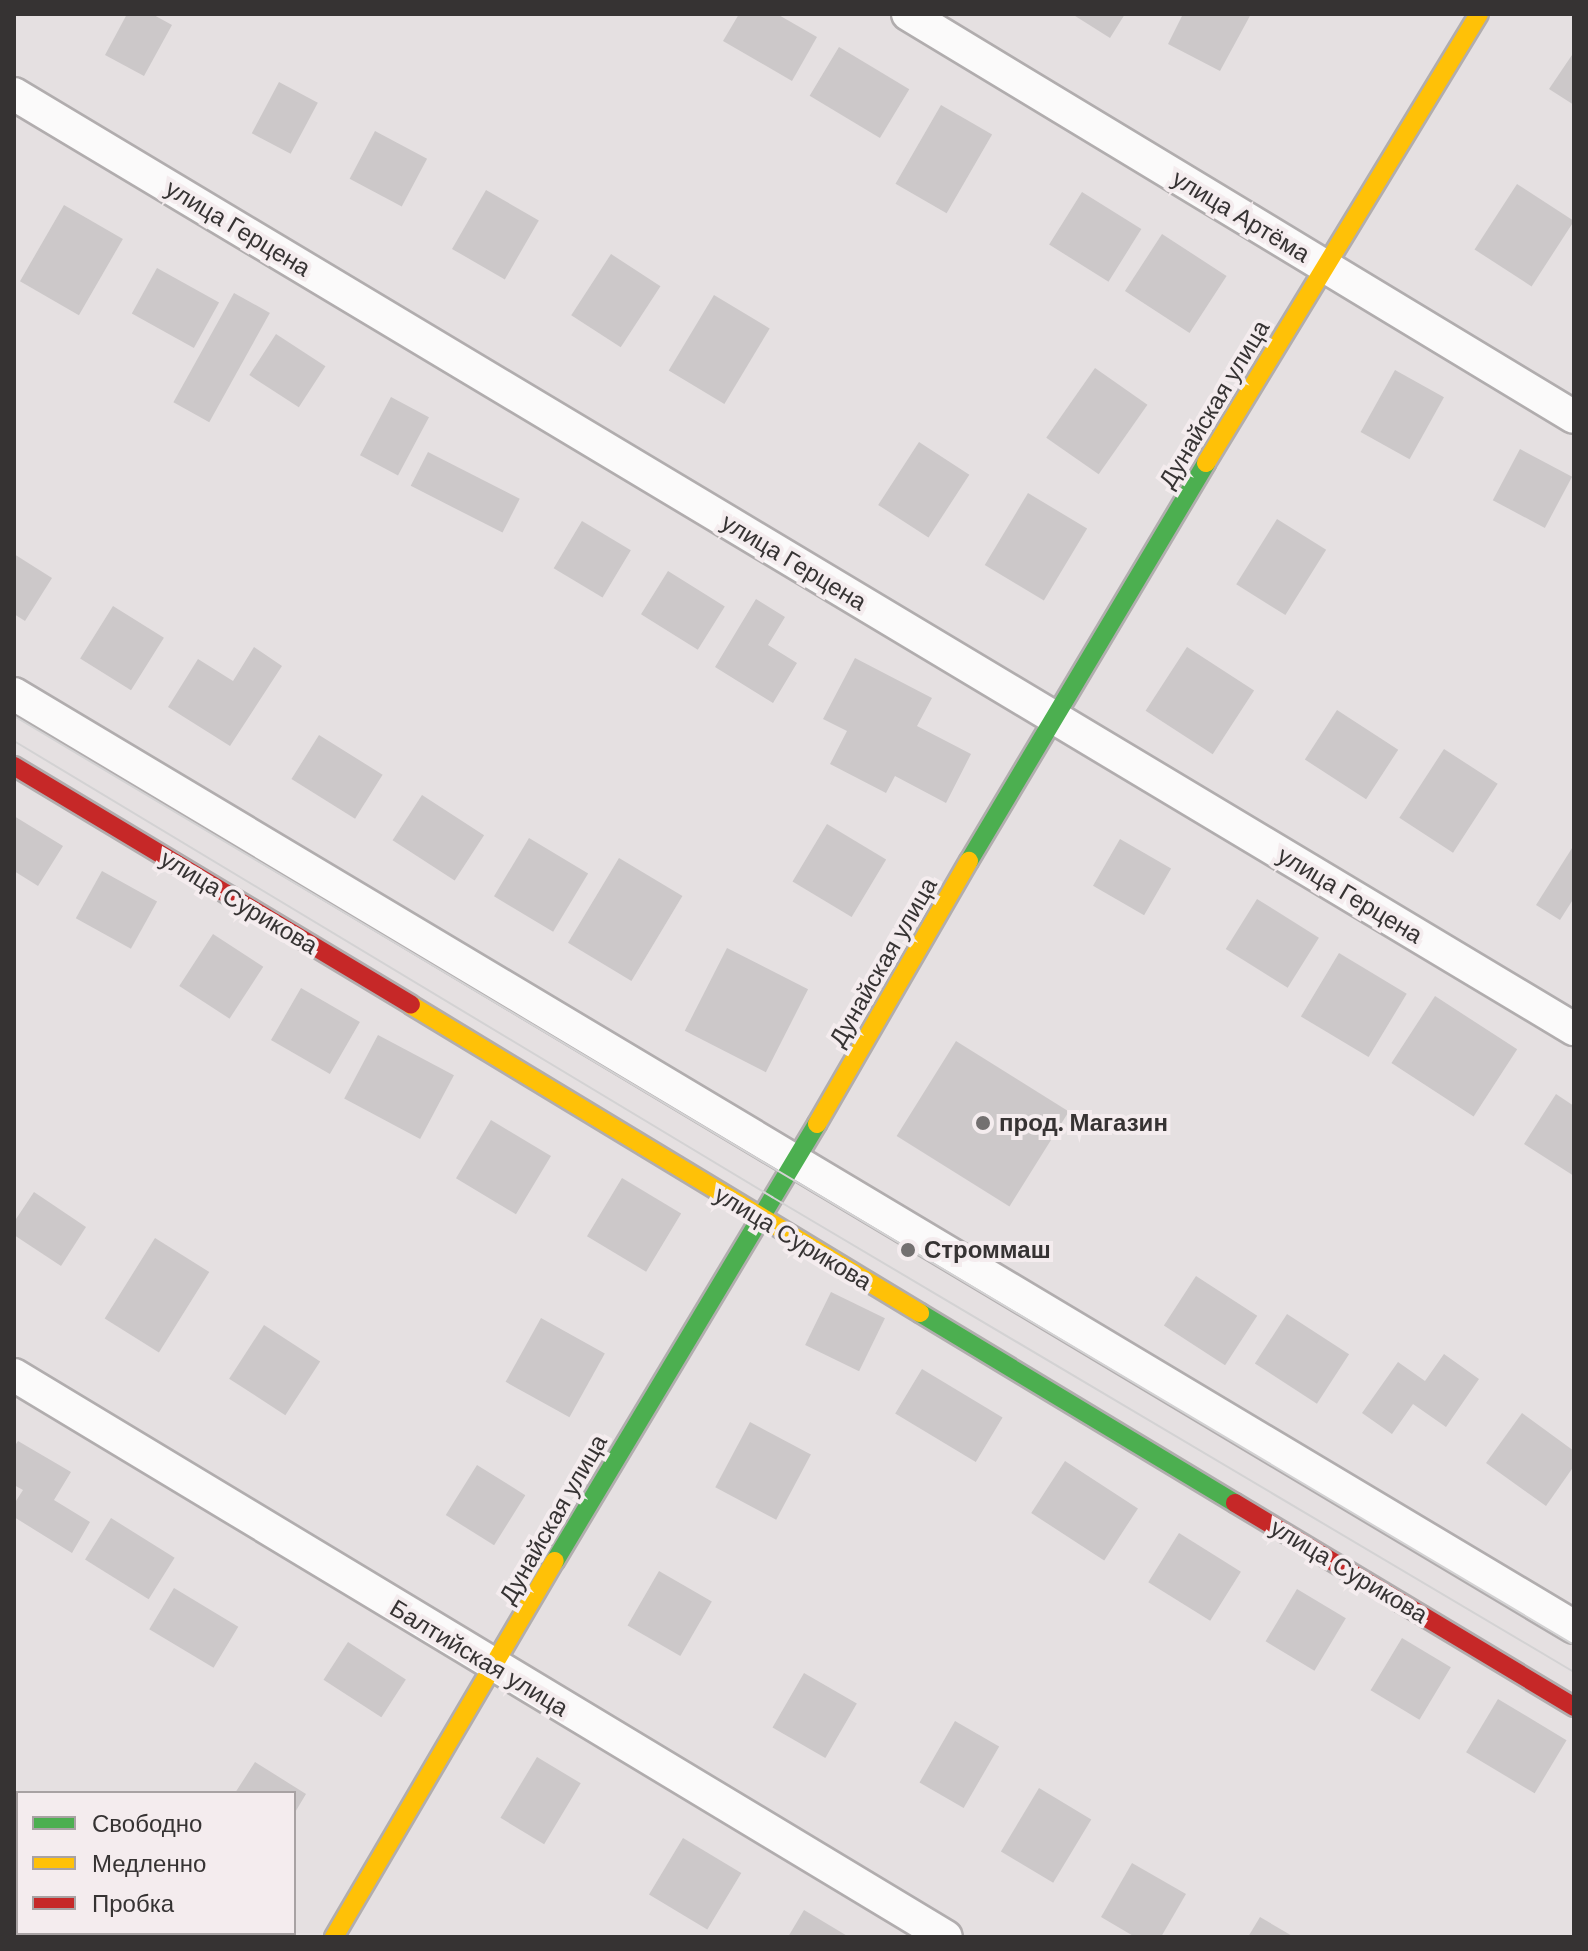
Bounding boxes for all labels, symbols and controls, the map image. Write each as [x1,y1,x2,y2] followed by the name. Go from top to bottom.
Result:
[1167,164,1315,268] street label: улица Артёма
[160,173,316,283] street label: улица Герцена
[1153,315,1275,493] street label: Дунайская улица
[716,507,872,617] street label: улица Герцена
[1272,840,1428,950] street label: улица Герцена
[155,844,323,960] street label: улица Сурикова
[823,872,943,1052] street label: Дунайская улица
[999,1109,1168,1137] place label: прод. Магазин
[974,1114,992,1132] marker: прод. Магазин
[709,1180,877,1296] street label: улица Сурикова
[924,1236,1051,1264] place label: Строммаш
[899,1241,917,1259] marker: Строммаш
[493,1429,613,1609] street label: Дунайская улица
[1265,1513,1433,1629] street label: улица Сурикова
[385,1593,573,1723] street label: Балтийская улица
[16,1791,296,1935] legend
[92,1808,202,1839] text: Свободно
[92,1848,206,1879] text: Медленно
[92,1888,174,1919] text: Пробка

